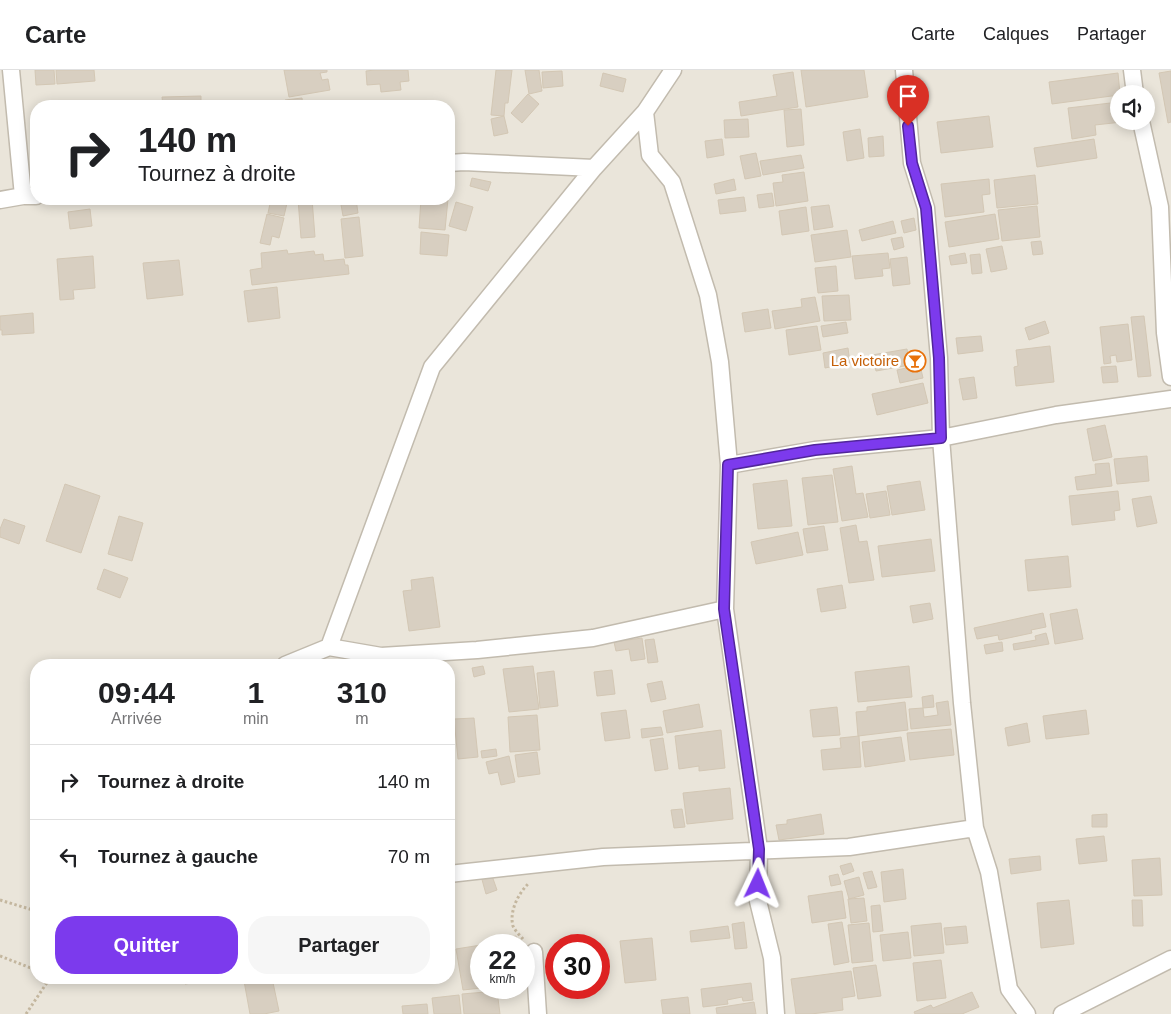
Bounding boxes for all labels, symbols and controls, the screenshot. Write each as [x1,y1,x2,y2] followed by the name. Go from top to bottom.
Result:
[25,21,86,48] text: Carte
[911,24,955,44] text: Carte
[983,24,1049,44] text: Calques
[1077,24,1146,44] text: Partager
[887,75,929,126] pin
[894,82,922,110] icon: arrive
[1110,85,1155,130] map controls
[1110,85,1155,130] button: sound
[55,120,120,185] icon: right
[138,120,237,159] text: 140 m
[138,161,296,186] text: Tournez à droite
[903,349,927,373] bar icon: La victoire
[831,352,899,369] place label: La victoire
[98,676,175,709] text: 09:44
[247,676,264,709] text: 1
[337,676,387,709] text: 310
[111,710,162,727] text: Arrivée
[243,710,269,727] text: min
[355,710,368,727] text: m
[55,768,83,796] icon: right
[98,771,244,792] text: Tournez à droite
[377,771,430,792] text: 140 m
[55,843,83,871] icon: left
[98,846,258,867] text: Tournez à gauche
[388,846,430,867] text: 70 m
[731,857,783,909] position arrow
[55,916,238,974] button: Quitter
[248,916,430,974] button: Partager
[545,934,610,999] speed limit sign: 30
[489,946,516,974] text: 22
[489,972,516,986] text: km/h

